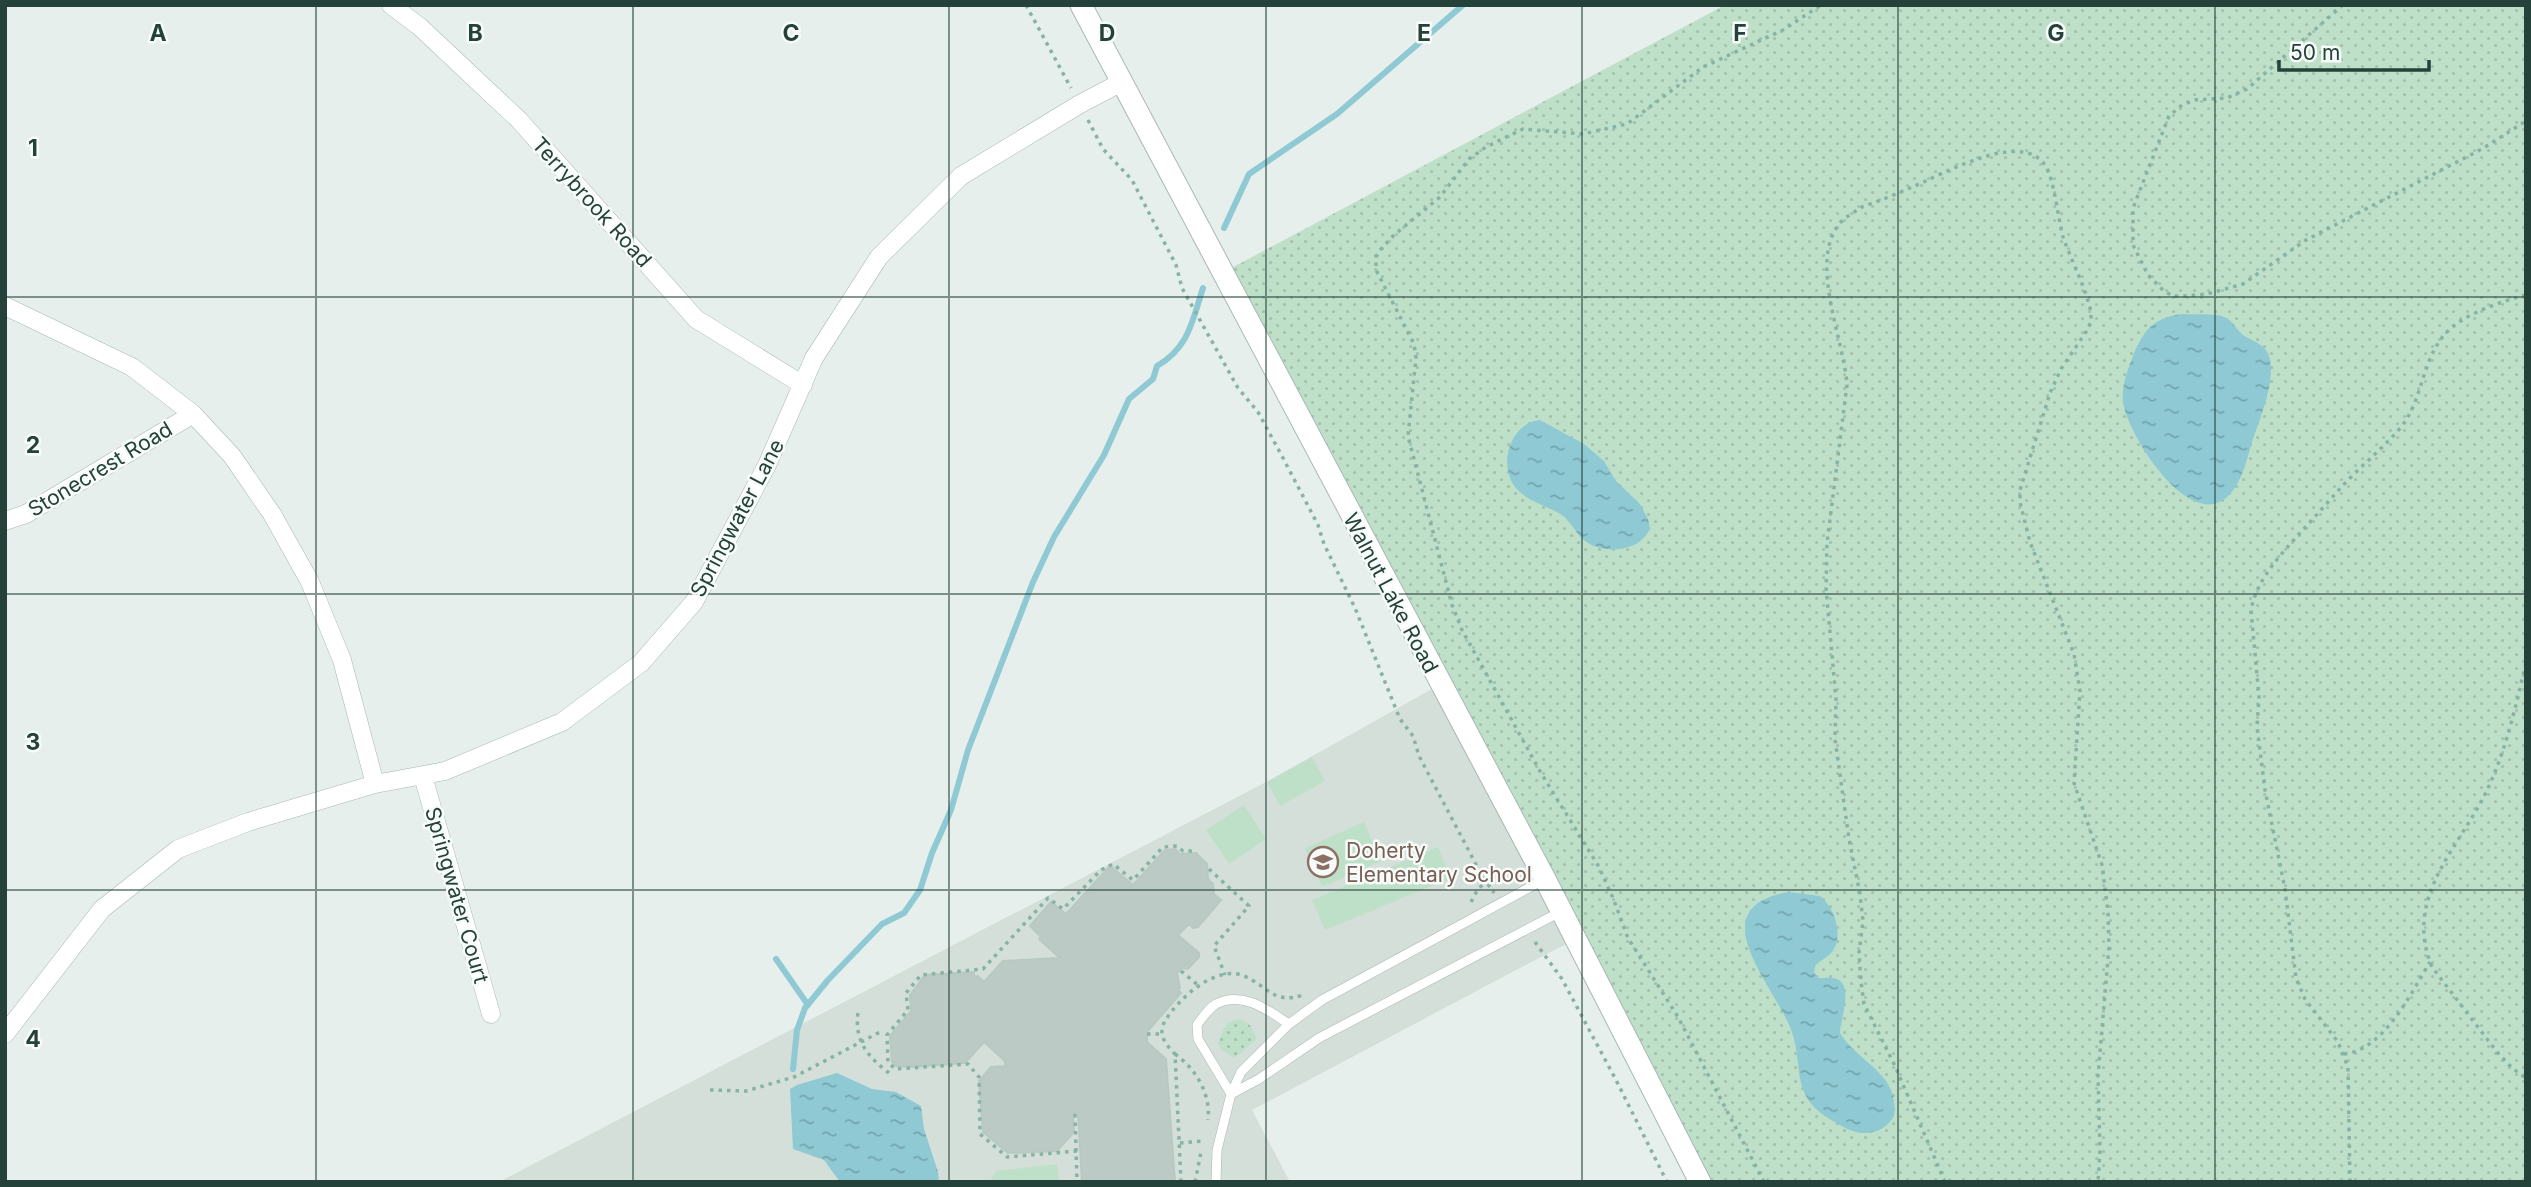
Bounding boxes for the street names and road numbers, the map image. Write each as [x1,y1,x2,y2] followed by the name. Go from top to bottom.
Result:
[527,132,657,272] street label: Terrybrook Road
[23,416,177,522] street label: Stonecrest Road
[685,435,789,601] street label: Springwater Lane
[1338,509,1444,677] street label: Walnut Lake Road
[420,804,494,986] street label: Springwater Court

